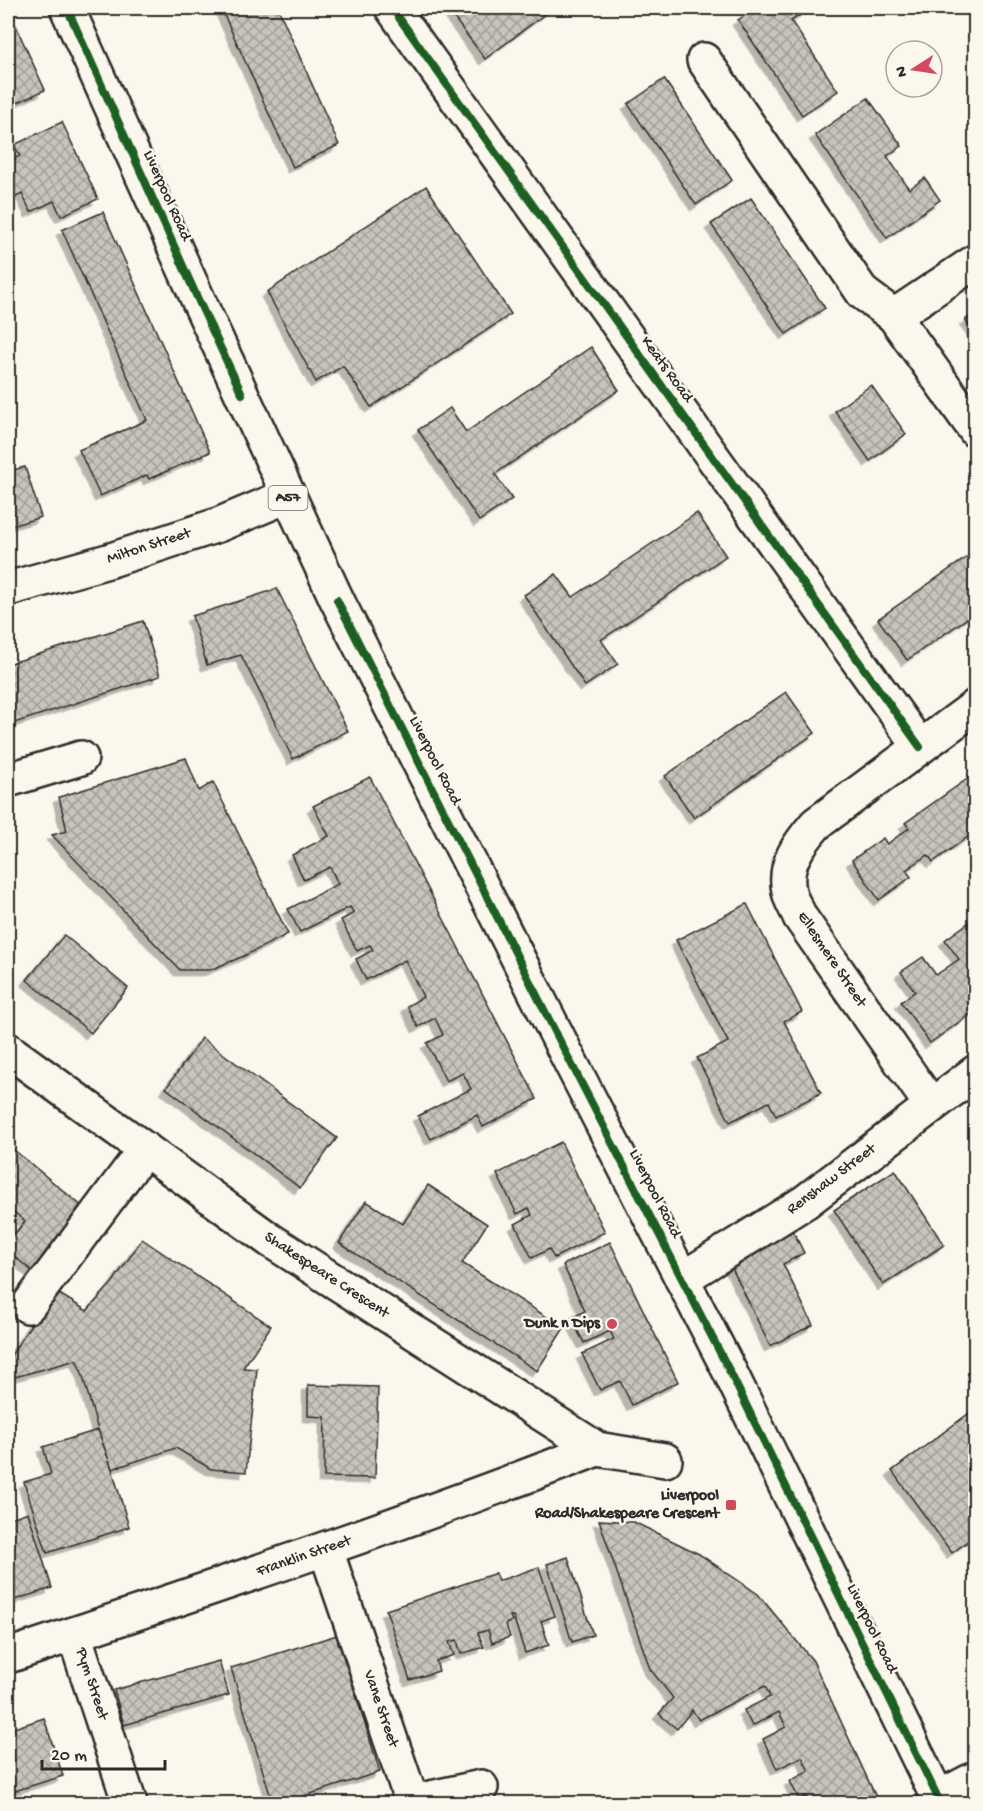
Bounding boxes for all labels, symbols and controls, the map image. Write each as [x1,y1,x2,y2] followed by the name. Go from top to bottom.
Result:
[884,39,944,99] north arrow
[892,64,913,78] text: N
[138,148,195,246] street label: Liverpool Road
[636,333,697,408] street label: Keats Road
[268,486,308,510] road number: A57
[105,524,195,569] street label: Milton Street
[404,713,465,810] street label: Liverpool Road
[792,909,871,1013] street label: Ellesmere Street
[784,1139,881,1220] street label: Renshaw Street
[624,1146,685,1243] street label: Liverpool Road
[260,1228,393,1324] street label: Shakespeare Crescent
[522,1315,601,1334] place label: Dunk n Dips
[605,1317,619,1331] marker: Dunk n Dips
[534,1487,720,1524] place label: Liverpool Road/Shakespeare Crescent
[724,1498,738,1512] marker: Liverpool Road/Shakespeare Crescent
[253,1532,355,1582] street label: Franklin Street
[841,1581,902,1678] street label: Liverpool Road
[70,1645,112,1724] street label: Pym Street
[358,1667,402,1751] street label: Vane Street
[42,1733,165,1771] scale bar
[51,1746,87,1767] text: 20 m

